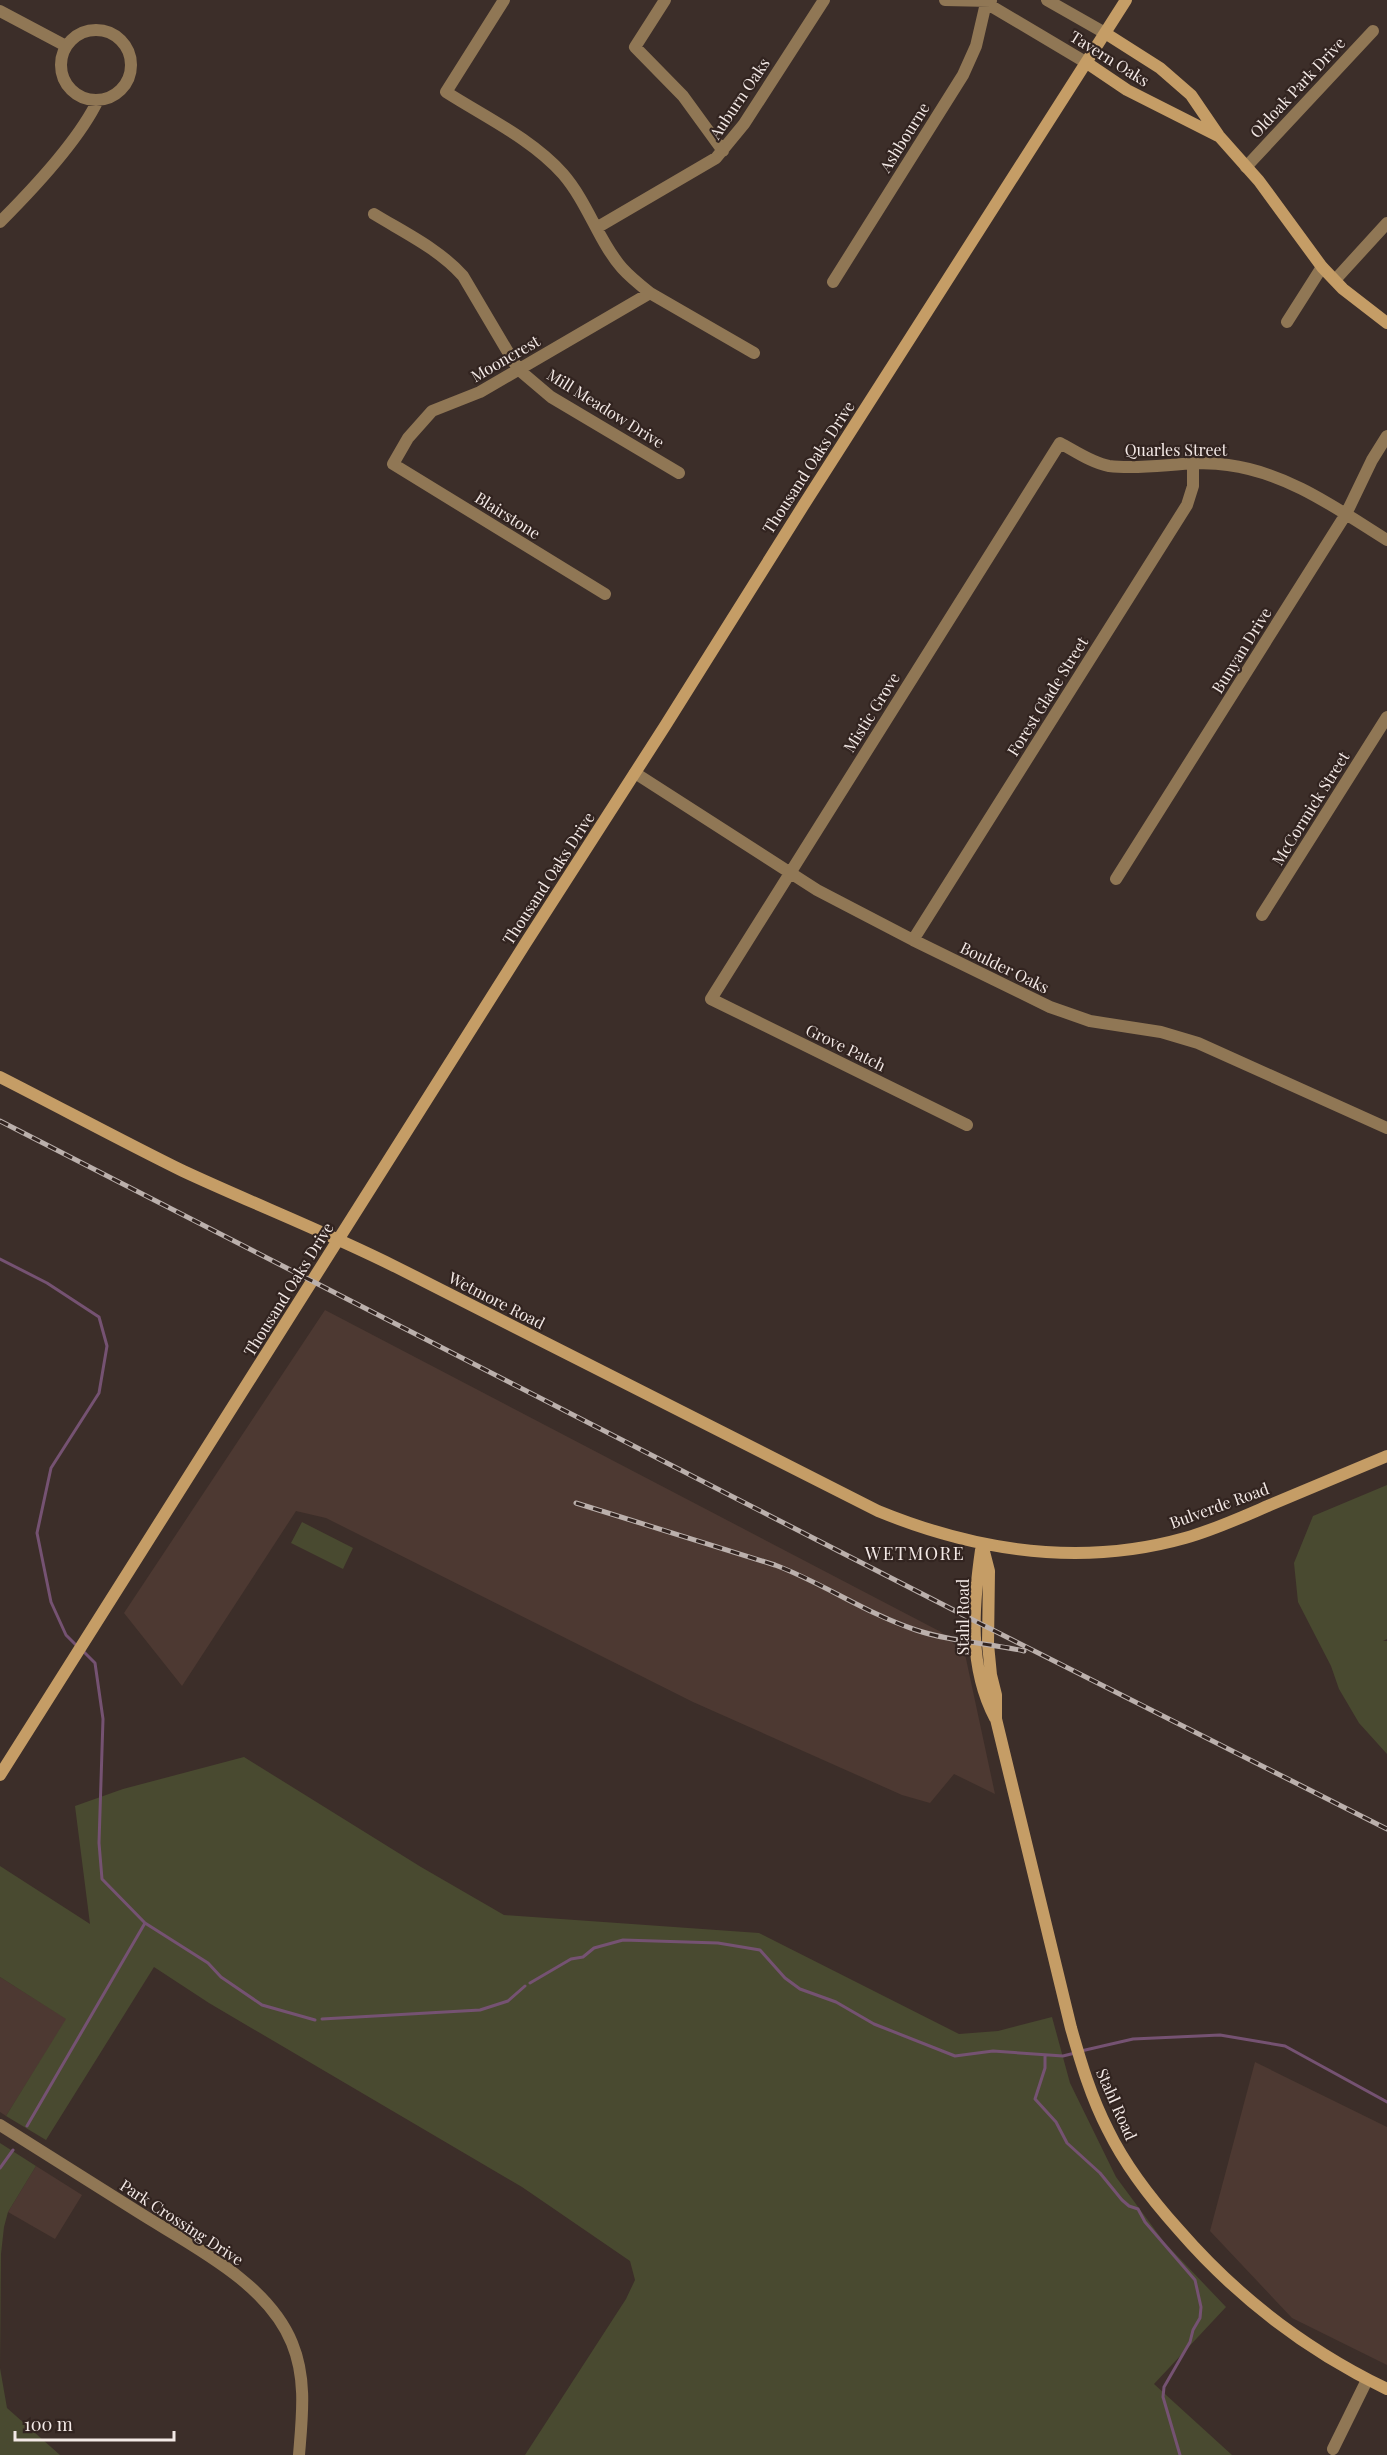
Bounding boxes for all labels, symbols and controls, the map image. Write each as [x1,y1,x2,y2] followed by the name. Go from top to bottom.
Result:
[1066,25,1154,91] street label: Tavern Oaks
[1245,32,1349,142] street label: Oldoak Park Drive
[704,53,774,144] street label: Auburn Oaks
[874,98,934,177] street label: Ashbourne
[467,330,544,386] street label: Mooncrest
[543,363,669,453] street label: Mill Meadow Drive
[757,397,859,537] street label: Thousand Oaks Drive
[1125,439,1228,460] street label: Quarles Street
[471,487,545,543] street label: Blairstone
[1206,603,1276,697] street label: Bunyan Drive
[1002,632,1092,760] street label: Forest Glade Street
[838,668,904,756] street label: Mistic Grove
[1267,747,1354,869] street label: McCormick Street
[497,808,599,948] street label: Thousand Oaks Drive
[957,936,1053,998] street label: Boulder Oaks
[803,1019,890,1076] street label: Grove Patch
[238,1218,338,1360] street label: Thousand Oaks Drive
[444,1266,549,1333] street label: Wetmore Road
[1166,1477,1272,1533] street label: Bulverde Road
[864,1541,965,1565] district label: WETMORE
[952,1579,973,1655] street label: Stahl Road
[1092,2065,1142,2143] street label: Stahl Road
[116,2174,248,2270] street label: Park Crossing Drive
[15,2404,174,2442] scale bar
[24,2412,73,2436] text: 100 m

